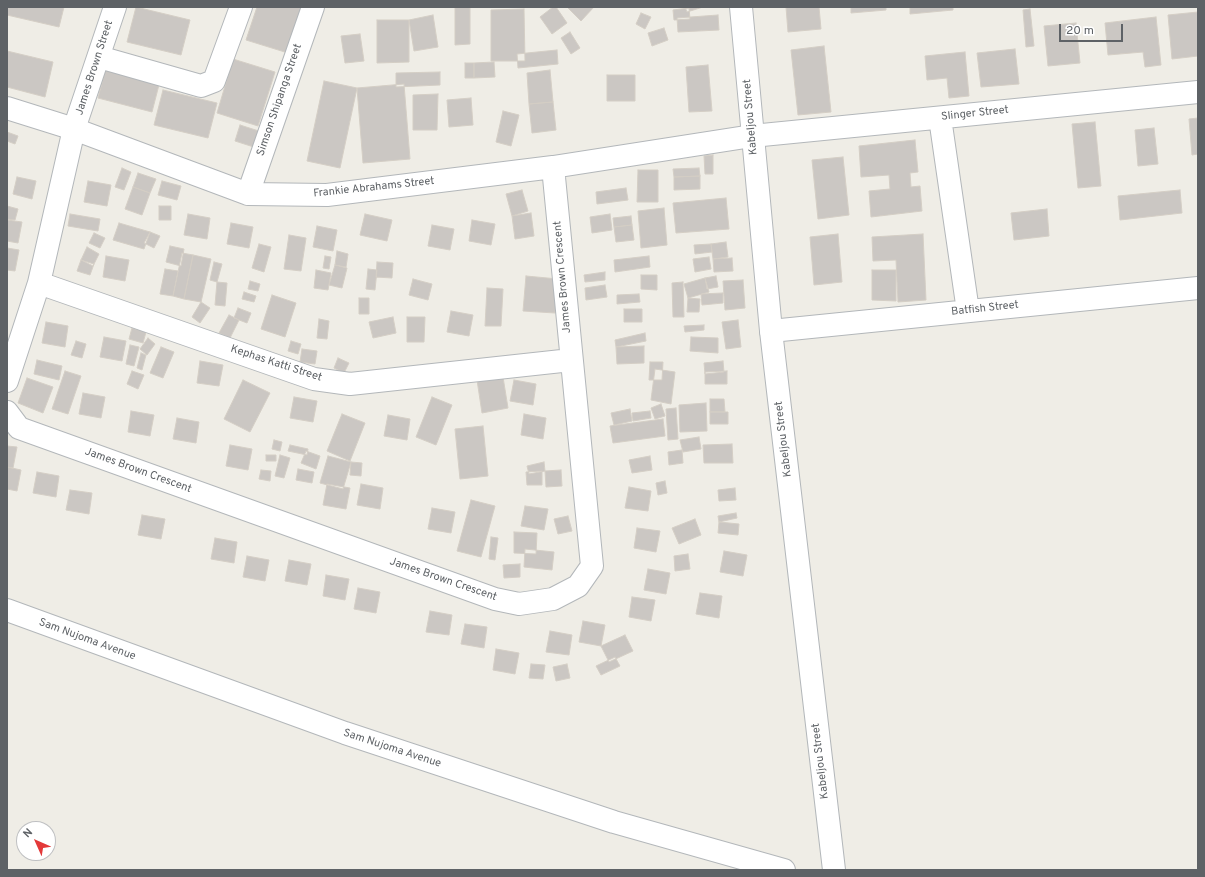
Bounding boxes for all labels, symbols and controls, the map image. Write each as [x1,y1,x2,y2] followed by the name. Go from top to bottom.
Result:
[1061,16,1125,42] scale bar
[73,19,117,117] street label: James Brown Street
[1066,23,1094,39] text: 20 m
[255,42,305,158] street label: Simson Shipanga Street
[741,78,761,156] street label: Kabeljou Street
[941,104,1009,124] street label: Slinger Street
[313,175,435,201] street label: Frankie Abrahams Street
[552,220,574,334] street label: James Brown Crescent
[951,299,1019,319] street label: Batfish Street
[229,343,323,385] street label: Kephas Katti Street
[773,400,795,478] street label: Kabeljou Street
[83,446,193,496] street label: James Brown Crescent
[388,555,498,605] street label: James Brown Crescent
[37,616,137,664] street label: Sam Nujoma Avenue
[810,722,832,800] street label: Kabeljou Street
[341,727,443,771] street label: Sam Nujoma Avenue
[16,821,56,861] north arrow
[20,825,36,841] text: N

